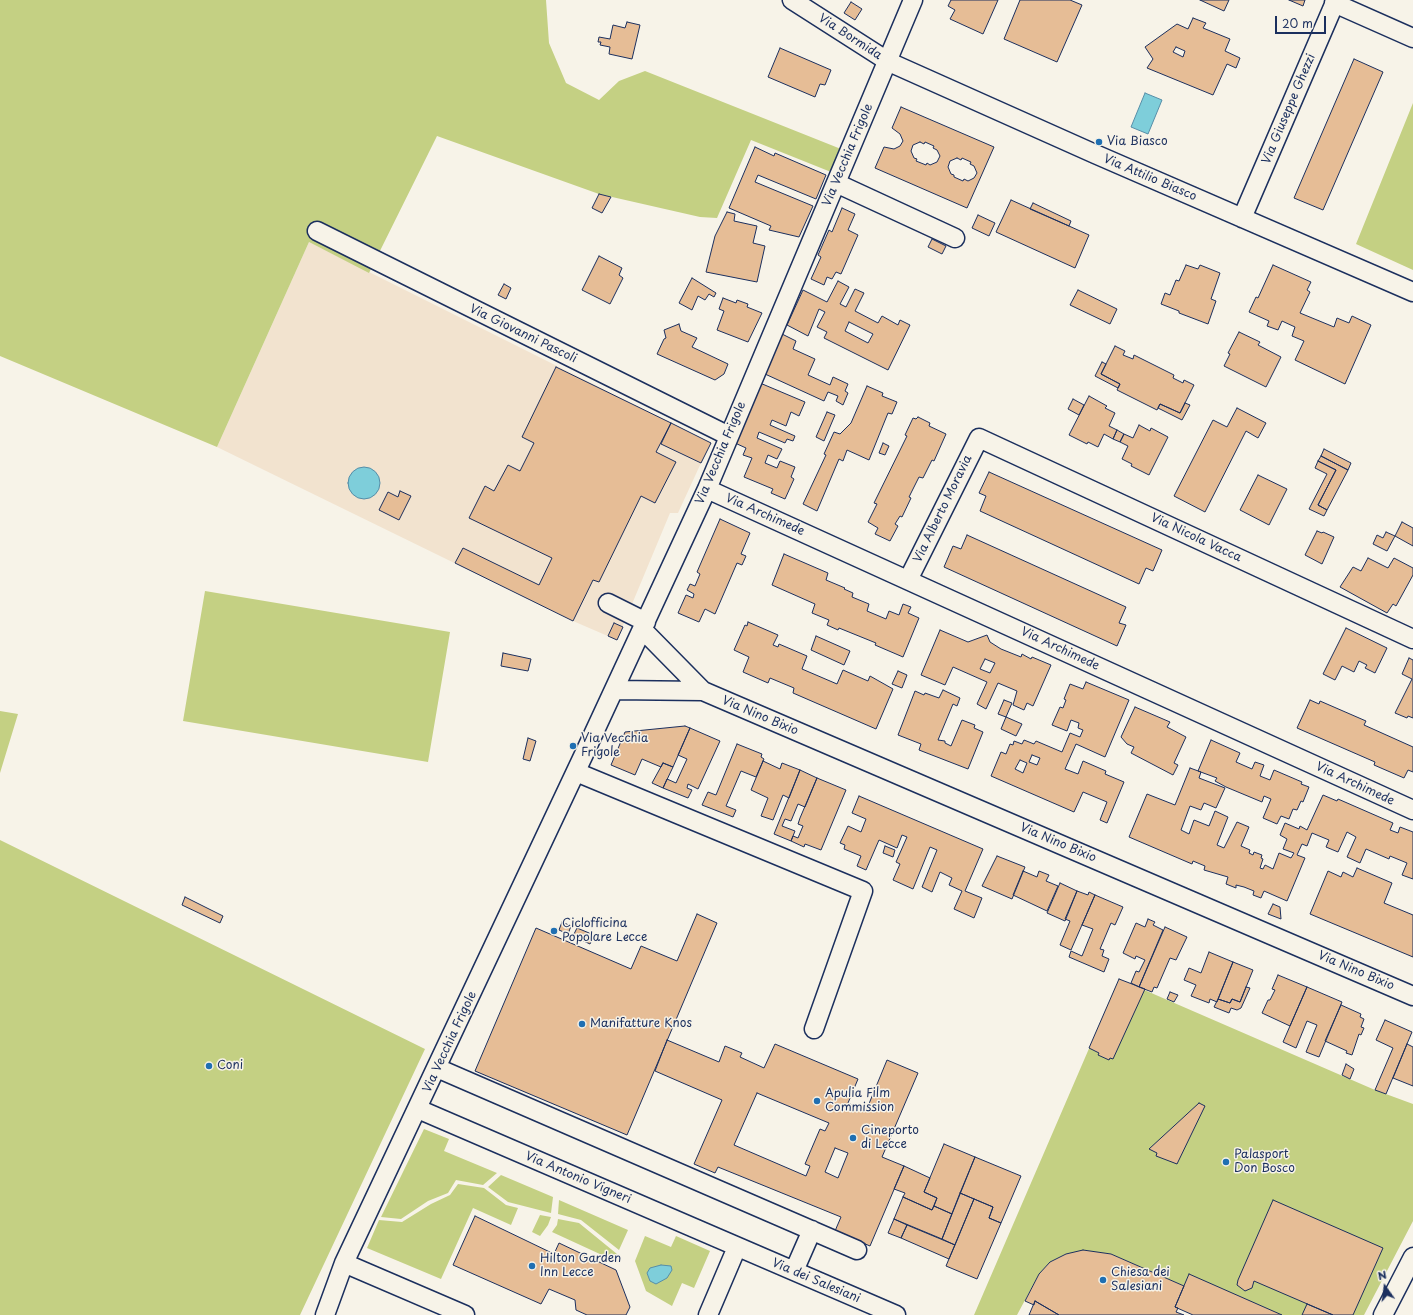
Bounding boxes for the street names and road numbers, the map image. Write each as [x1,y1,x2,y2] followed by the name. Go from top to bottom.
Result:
[816,11,884,63] street label: Via Bormida
[1259,52,1319,166] street label: Via Giuseppe Ghezzi
[820,101,876,209] street label: Via Vecchia Frigole
[1101,152,1199,204] street label: Via Attilio Biasco
[467,302,579,366] street label: Via Giovanni Pascoli
[693,399,749,507] street label: Via Vecchia Frigole
[911,453,975,565] street label: Via Alberto Moravia
[723,491,807,539] street label: Via Archimede
[1148,511,1244,565] street label: Via Nicola Vacca
[1018,625,1102,673] street label: Via Archimede
[720,693,800,739] street label: Via Nino Bixio
[1313,760,1397,808] street label: Via Archimede
[1018,820,1098,866] street label: Via Nino Bixio
[1316,948,1396,994] street label: Via Nino Bixio
[420,989,480,1095] street label: Via Vecchia Frigole
[523,1149,633,1207] street label: Via Antonio Vigneri
[770,1256,862,1306] street label: Via dei Salesiani

